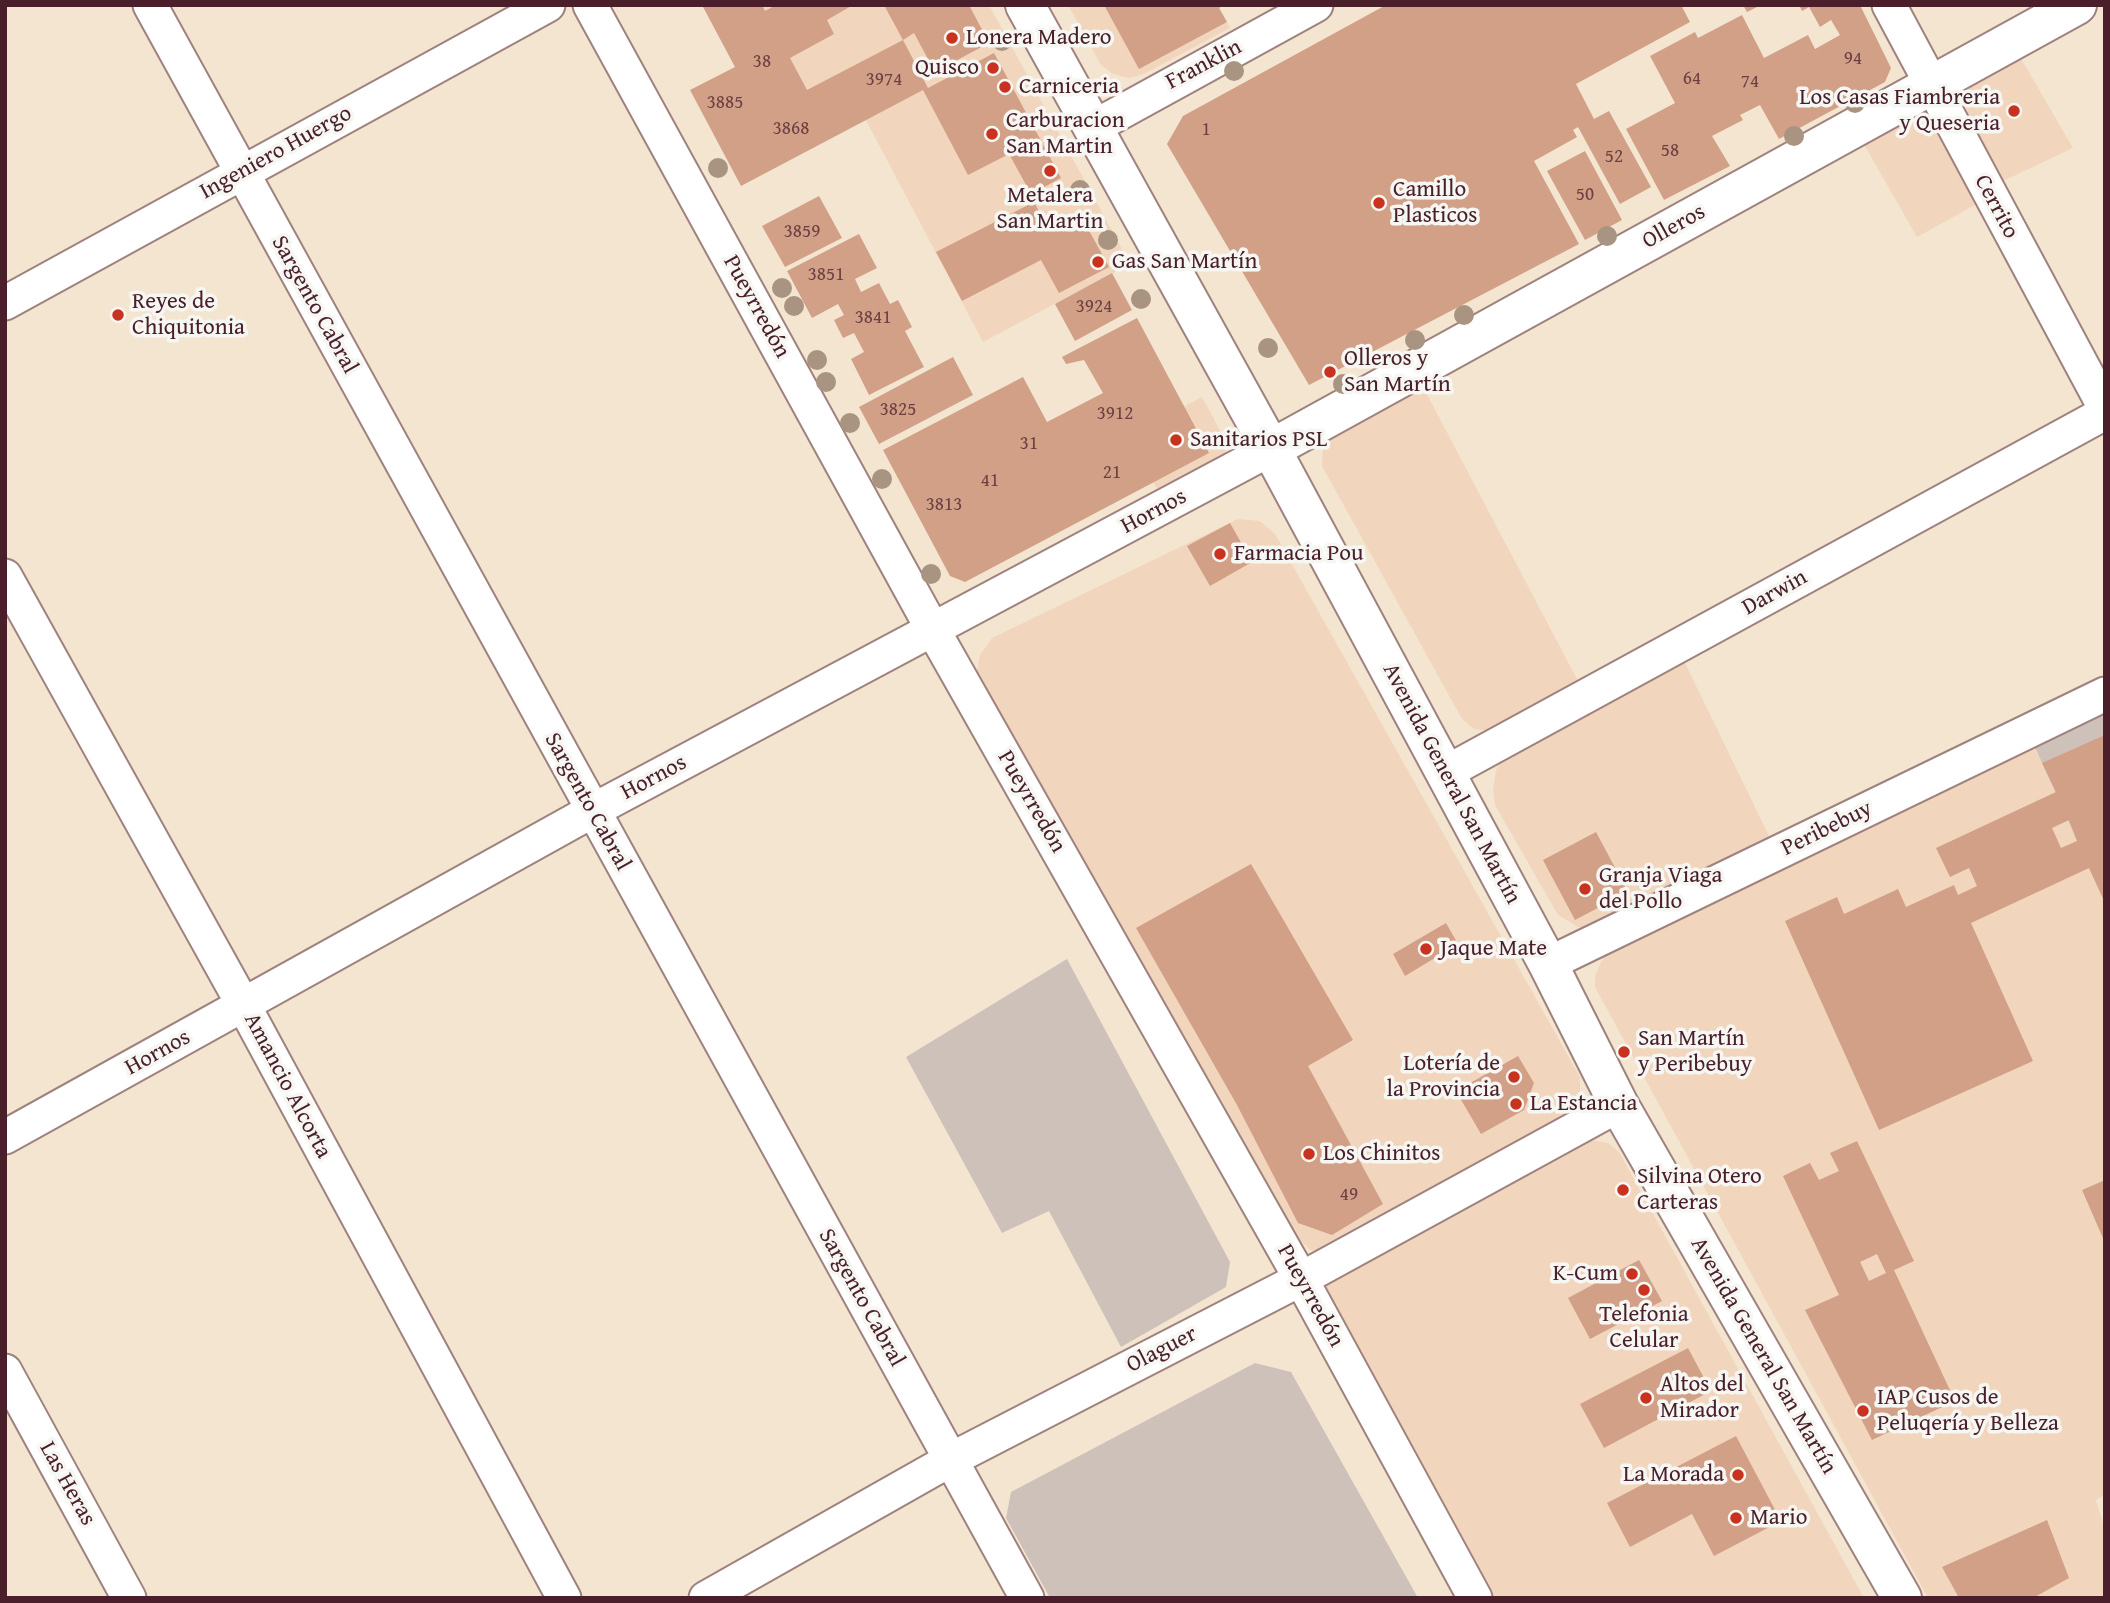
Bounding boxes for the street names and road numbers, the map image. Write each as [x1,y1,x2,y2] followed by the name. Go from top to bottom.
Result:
[1161,34,1247,96] street label: Franklin
[195,100,357,206] street label: Ingeniero Huergo
[1968,170,2024,244] street label: Cerrito
[1638,199,1710,255] street label: Olleros
[265,231,363,379] street label: Sargento Cabral
[716,251,796,363] street label: Pueyrredón
[1117,483,1191,541] street label: Hornos
[1738,564,1812,622] street label: Darwin
[1376,659,1526,909] street label: Avenida General San Martín
[538,728,636,876] street label: Sargento Cabral
[991,746,1071,858] street label: Pueyrredón
[617,749,691,807] street label: Hornos
[1777,795,1877,863] street label: Peribebuy
[237,1009,337,1163] street label: Amancio Alcorta
[121,1024,195,1082] street label: Hornos
[812,1224,910,1372] street label: Sargento Cabral
[1684,1233,1842,1479] street label: Avenida General San Martín
[1270,1240,1350,1352] street label: Pueyrredón
[1122,1321,1202,1379] street label: Olaguer
[33,1437,101,1531] street label: Las Heras

